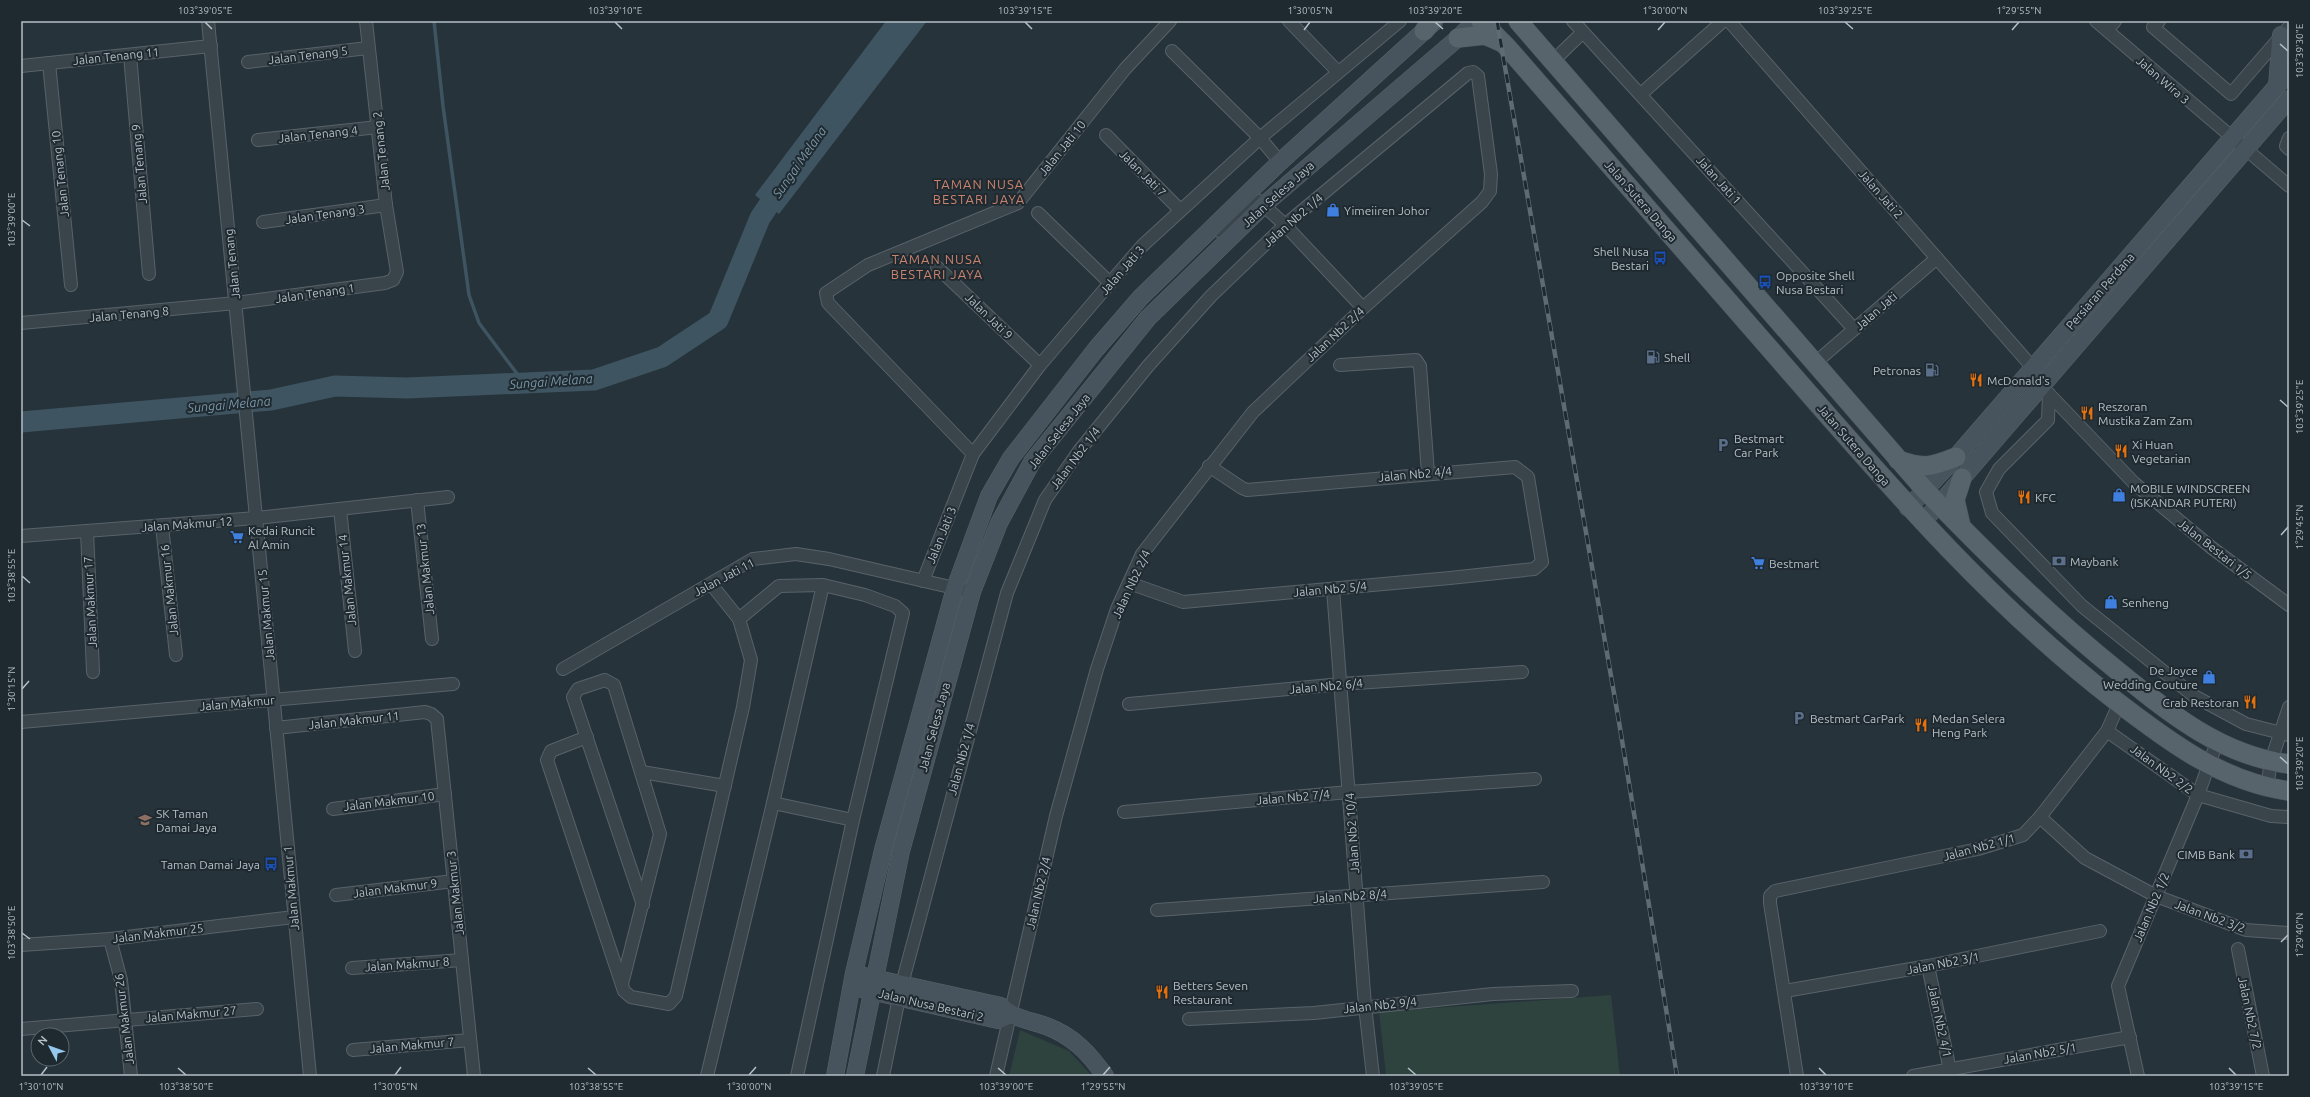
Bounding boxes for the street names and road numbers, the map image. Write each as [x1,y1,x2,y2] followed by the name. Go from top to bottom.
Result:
[267,44,349,66] street label: Jalan Tenang 5
[72,45,160,67] street label: Jalan Tenang 11
[2134,54,2192,106] street label: Jalan Wira 3
[370,111,392,191] street label: Jalan Tenang 2
[1036,118,1088,178] street label: Jalan Jati 10
[278,123,359,145] street label: Jalan Tenang 4
[129,124,149,204] street label: Jalan Tenang 9
[49,130,71,218] street label: Jalan Tenang 10
[1117,147,1169,199] street label: Jalan Jati 7
[1694,153,1744,207] street label: Jalan Jati 1
[1240,158,1316,230] street label: Jalan Selesa Jaya
[1602,158,1680,244] street label: Jalan Sutera Danga
[1856,167,1906,221] street label: Jalan Jati 2
[1261,191,1325,249] street label: Jalan Nb2 1/4
[284,202,366,226] street label: Jalan Tenang 3
[222,228,242,300] street label: Jalan Tenang
[1097,243,1147,297] street label: Jalan Jati 3
[2063,250,2137,332] street label: Persiaran Perdana
[274,281,356,305] street label: Jalan Tenang 1
[1853,289,1899,333] street label: Jalan Jati
[963,290,1015,342] street label: Jalan Jati 9
[89,304,170,324] street label: Jalan Tenang 8
[1303,304,1367,364] street label: Jalan Nb2 2/4
[1026,391,1092,471] street label: Jalan Selesa Jaya
[1815,402,1893,488] street label: Jalan Sutera Danga
[1048,424,1103,491] street label: Jalan Nb2 1/4
[1378,464,1453,484] street label: Jalan Nb2 4/4
[924,505,958,565] street label: Jalan Jati 3
[141,514,233,534] street label: Jalan Makmur 12
[2176,516,2254,582] street label: Jalan Bestari 1/5
[414,523,436,615] street label: Jalan Makmur 13
[336,533,358,626] street label: Jalan Makmur 14
[158,543,180,636] street label: Jalan Makmur 16
[1109,547,1153,620] street label: Jalan Nb2 2/4
[81,556,99,648] street label: Jalan Makmur 17
[691,556,757,598] street label: Jalan Jati 11
[256,569,276,661] street label: Jalan Makmur 15
[1293,579,1368,599] street label: Jalan Nb2 5/4
[1289,676,1364,696] street label: Jalan Nb2 6/4
[916,681,952,773] street label: Jalan Selesa Jaya
[199,693,276,713] street label: Jalan Makmur
[308,709,400,731] street label: Jalan Makmur 11
[945,721,977,796] street label: Jalan Nb2 1/4
[2128,742,2196,796] street label: Jalan Nb2 2/2
[1256,787,1331,807] street label: Jalan Nb2 7/4
[343,789,436,813] street label: Jalan Makmur 10
[1343,792,1361,874] street label: Jalan Nb2 10/4
[1942,831,2016,863] street label: Jalan Nb2 1/1
[281,845,301,931] street label: Jalan Makmur 1
[444,850,466,936] street label: Jalan Makmur 3
[1023,855,1053,931] street label: Jalan Nb2 2/4
[2131,870,2171,944] street label: Jalan Nb2 1/2
[352,876,438,900] street label: Jalan Makmur 9
[1313,887,1388,905] street label: Jalan Nb2 8/4
[2173,897,2247,935] street label: Jalan Nb2 3/2
[112,921,204,945] street label: Jalan Makmur 25
[1905,950,1981,976] street label: Jalan Nb2 3/1
[364,955,450,973] street label: Jalan Makmur 8
[112,972,136,1065] street label: Jalan Makmur 26
[2236,975,2264,1051] street label: Jalan Nb2 7/2
[1926,983,1954,1059] street label: Jalan Nb2 4/1
[877,987,985,1023] street label: Jalan Nusa Bestari 2
[1342,995,1418,1015] street label: Jalan Nb2 9/4
[145,1004,237,1024] street label: Jalan Makmur 27
[369,1035,455,1055] street label: Jalan Makmur 7
[2002,1040,2078,1066] street label: Jalan Nb2 5/1

